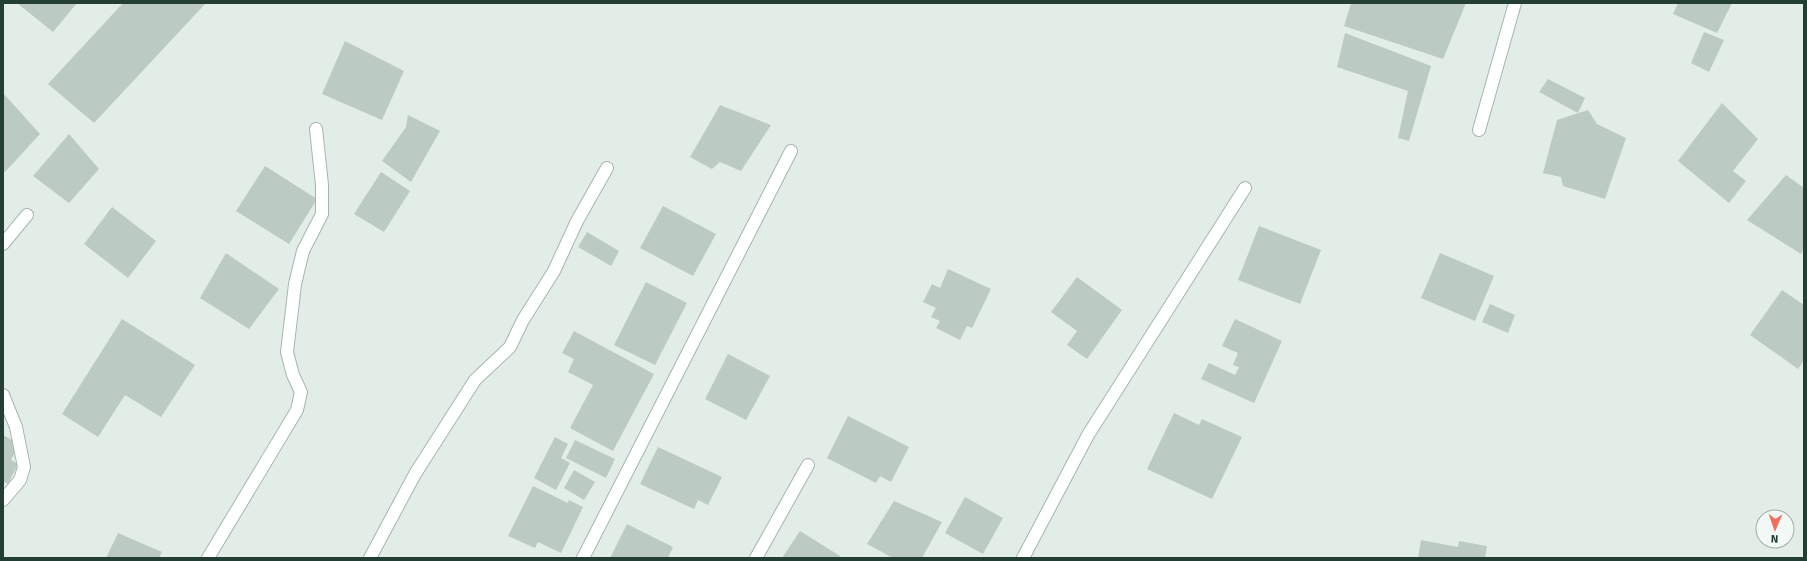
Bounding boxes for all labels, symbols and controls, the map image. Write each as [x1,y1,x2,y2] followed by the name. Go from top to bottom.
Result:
[1755,509,1795,549] north arrow
[1771,532,1779,545] text: N

